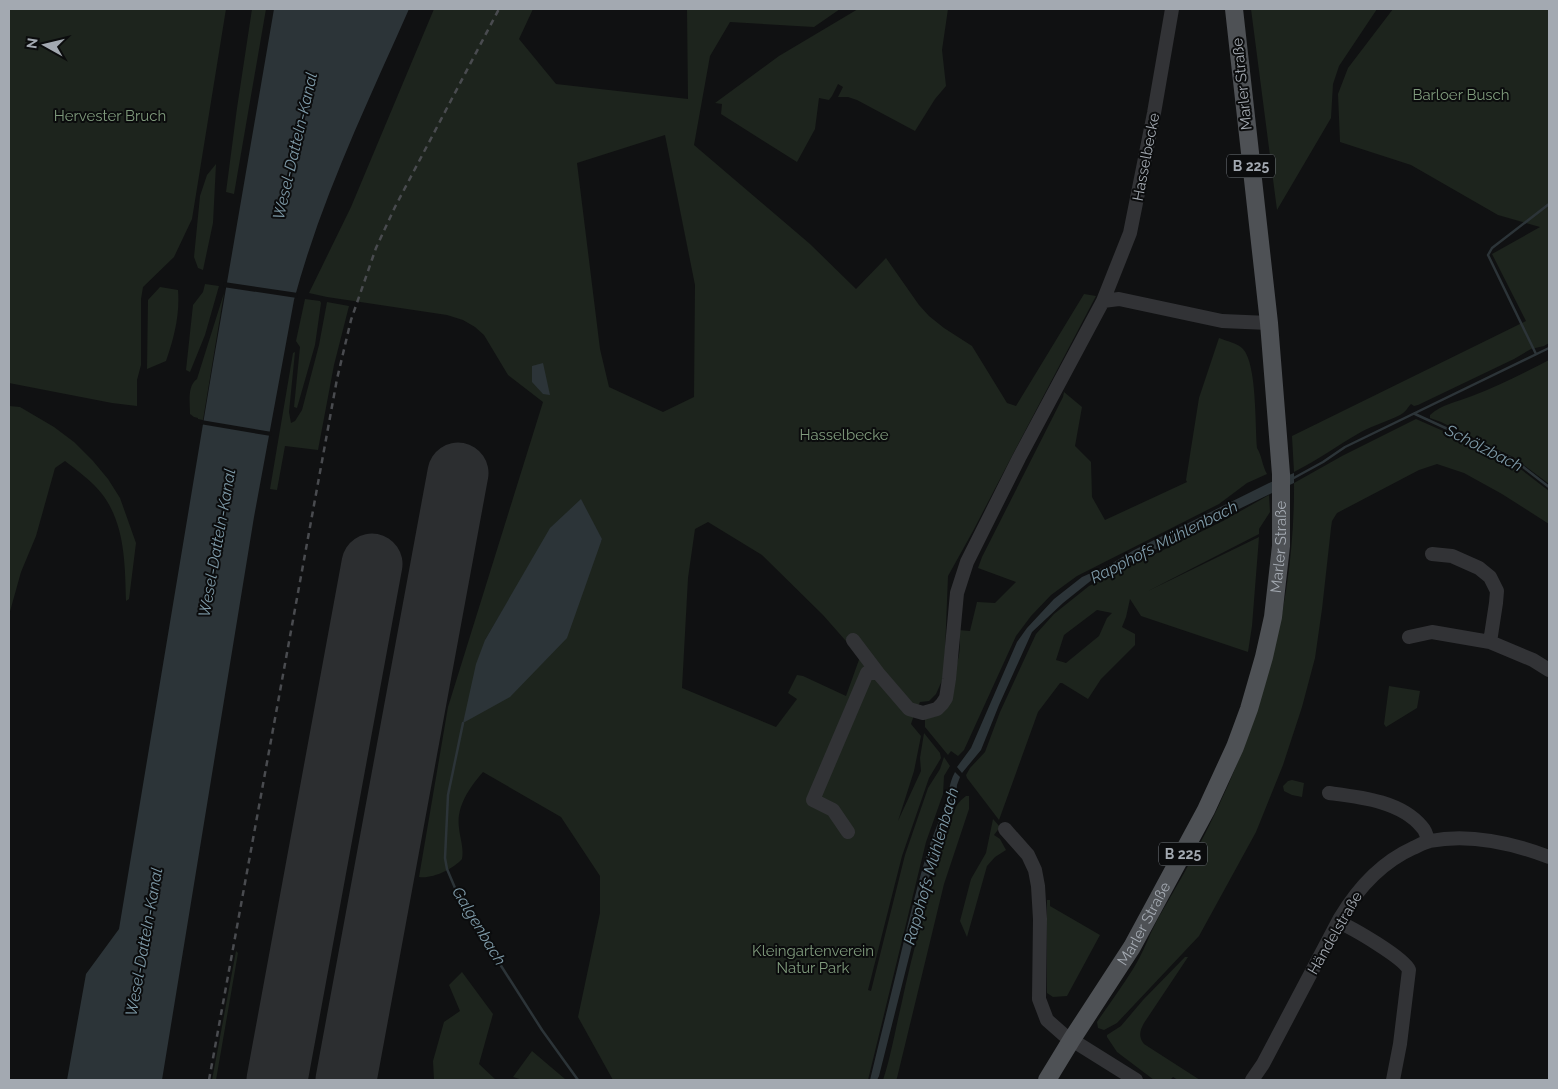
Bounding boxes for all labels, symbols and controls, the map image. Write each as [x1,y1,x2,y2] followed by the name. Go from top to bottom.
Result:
[20,20,70,70] north arrow
[23,37,41,50] text: N
[1228,37,1256,131] street label: Marler Straße
[269,70,321,222] water label: Wesel-Datteln-Kanal
[1412,86,1510,104] park label: Barloer Busch
[54,107,166,125] park label: Hervester Bruch
[1129,111,1163,202] street label: Hasselbecke
[1227,154,1275,178] road number: B 225
[1441,420,1526,476] water label: Schölzbach
[799,426,889,444] park label: Hasselbecke
[195,467,239,619] water label: Wesel-Datteln-Kanal
[1087,497,1241,587] water label: Rapphofs Mühlenbach
[1267,500,1290,594] street label: Marler Straße
[899,785,963,947] water label: Rapphofs Mühlenbach
[1159,842,1207,866] road number: B 225
[122,866,166,1018] water label: Wesel-Datteln-Kanal
[1113,879,1174,969] street label: Marler Straße
[448,883,510,969] water label: Galgenbach
[1304,888,1366,978] street label: Händelstraße
[752,942,874,977] park label: Kleingartenverein Natur Park

